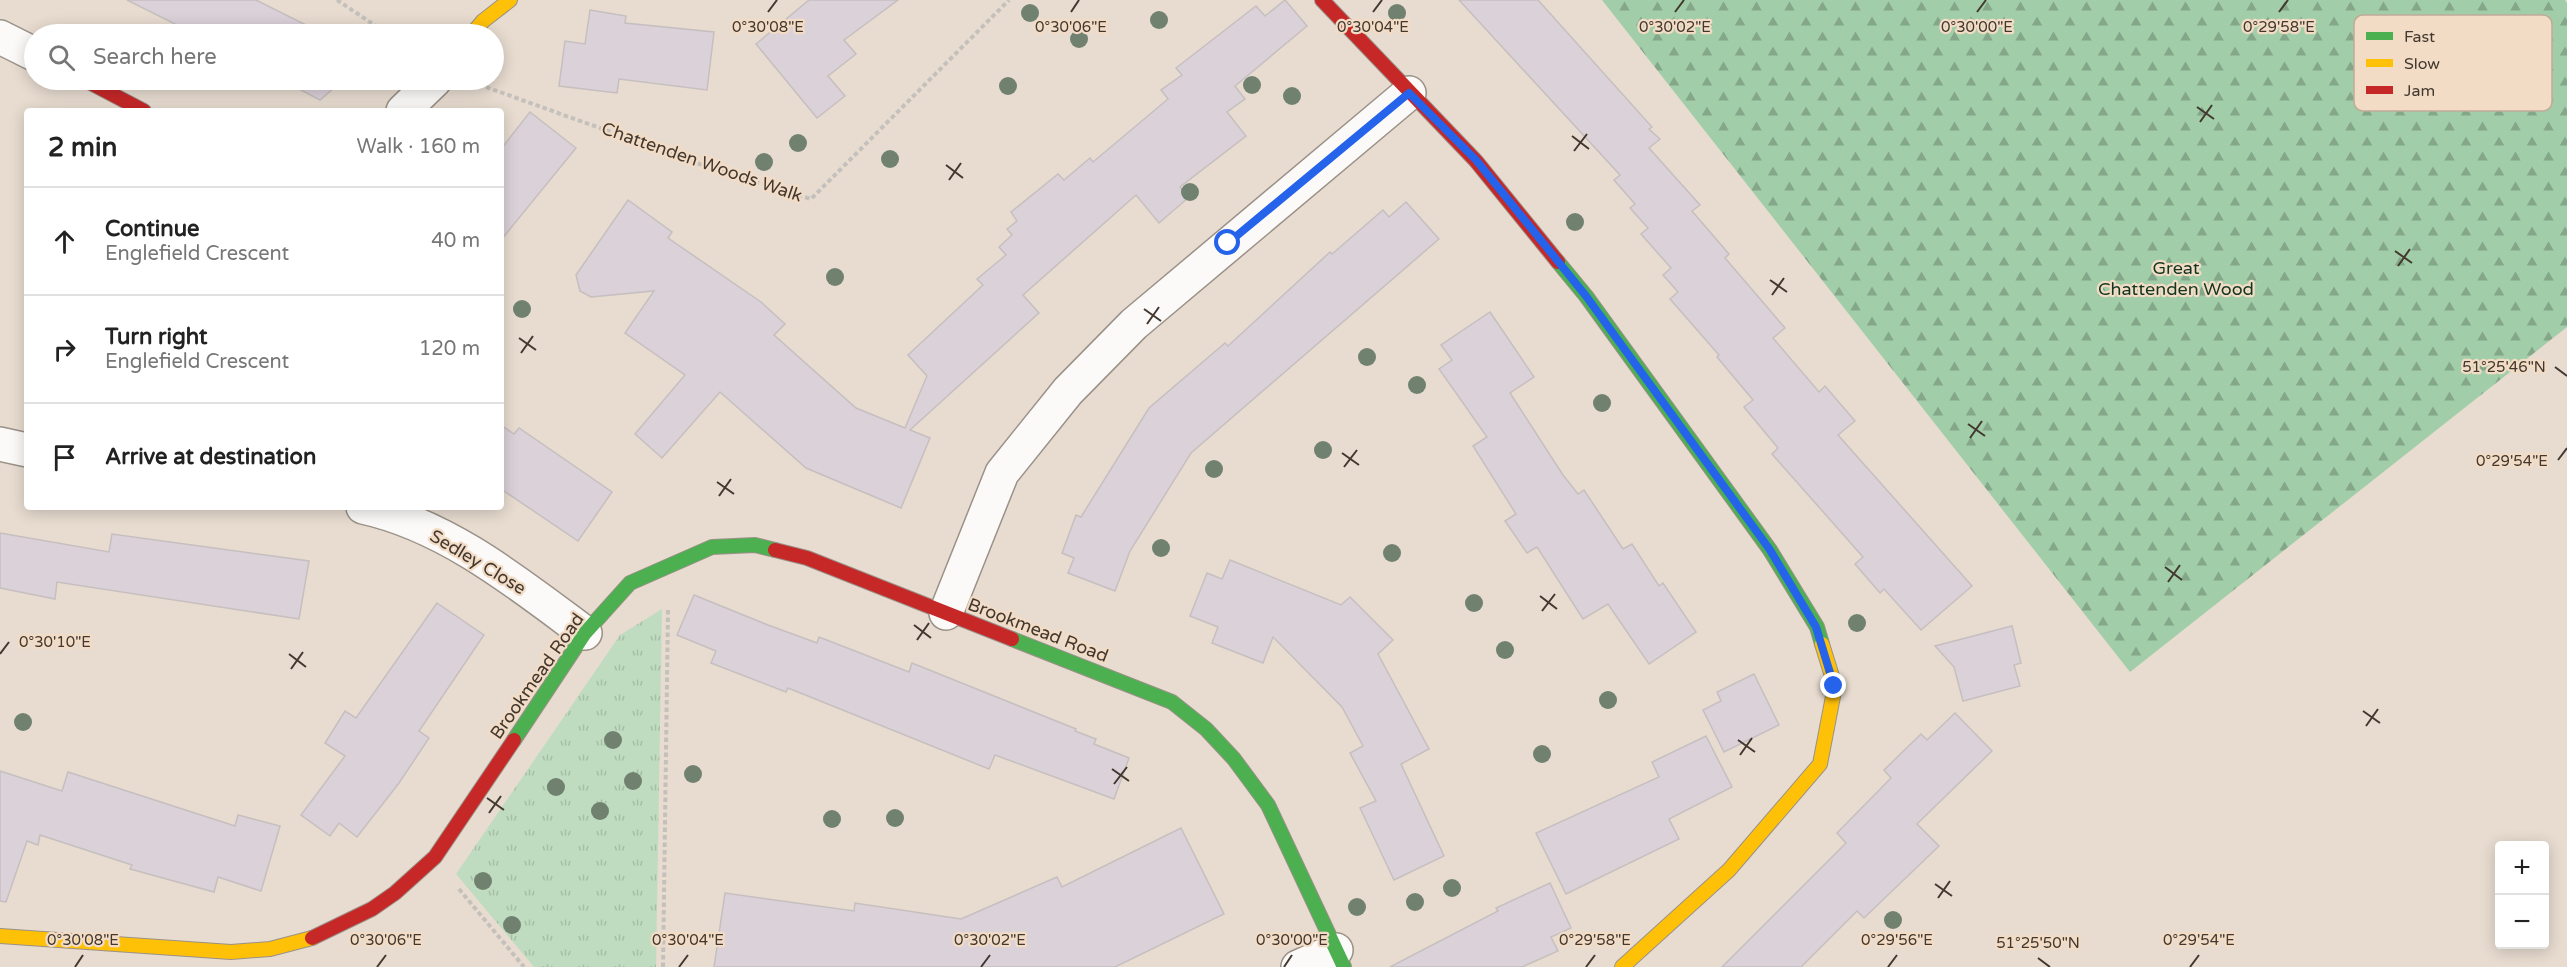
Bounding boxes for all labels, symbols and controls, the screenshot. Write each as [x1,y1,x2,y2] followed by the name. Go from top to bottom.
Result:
[2354,15,2552,111] legend
[732,18,804,36] text: 0°30'08"E
[1035,18,1107,36] text: 0°30'06"E
[1337,18,1409,36] text: 0°30'04"E
[1639,18,1711,36] text: 0°30'02"E
[1941,18,2013,36] text: 0°30'00"E
[2243,18,2315,36] text: 0°29'58"E
[24,24,504,90] search box
[2404,27,2435,47] text: Fast
[45,41,78,74] icon: search
[93,44,217,70] text: Search here
[2404,54,2440,74] text: Slow
[2404,81,2435,101] text: Jam
[599,117,806,207] street label: Chattenden Woods Walk
[48,132,117,163] text: 2 min
[357,135,480,159] text: Walk · 160 m
[105,216,200,242] text: Continue
[48,225,81,258] icon: ahead
[431,229,480,253] text: 40 m
[1214,229,1240,255] route start
[105,242,289,266] text: Englefield Crescent
[2098,257,2254,300] park label: Great Chattenden Wood
[105,324,207,350] text: Turn right
[48,333,81,366] icon: right
[419,337,480,361] text: 120 m
[105,350,289,374] text: Englefield Crescent
[2462,358,2546,376] text: 51°25'46"N
[48,441,81,474] icon: arrive
[105,444,316,470] text: Arrive at destination
[2476,452,2548,470] text: 0°29'54"E
[426,525,530,599] street label: Sedley Close
[965,593,1111,667] street label: Brookmead Road
[485,609,589,743] street label: Brookmead Road
[19,633,91,651] text: 0°30'10"E
[1820,672,1846,698] route end
[2495,841,2549,949] map controls
[2495,841,2549,895] button: +
[2495,895,2549,949] button: −
[47,931,119,949] text: 0°30'08"E
[350,931,422,949] text: 0°30'06"E
[652,931,724,949] text: 0°30'04"E
[954,931,1026,949] text: 0°30'02"E
[1256,931,1328,949] text: 0°30'00"E
[1559,931,1631,949] text: 0°29'58"E
[1861,931,1933,949] text: 0°29'56"E
[2163,931,2235,949] text: 0°29'54"E
[1996,934,2080,952] text: 51°25'50"N

